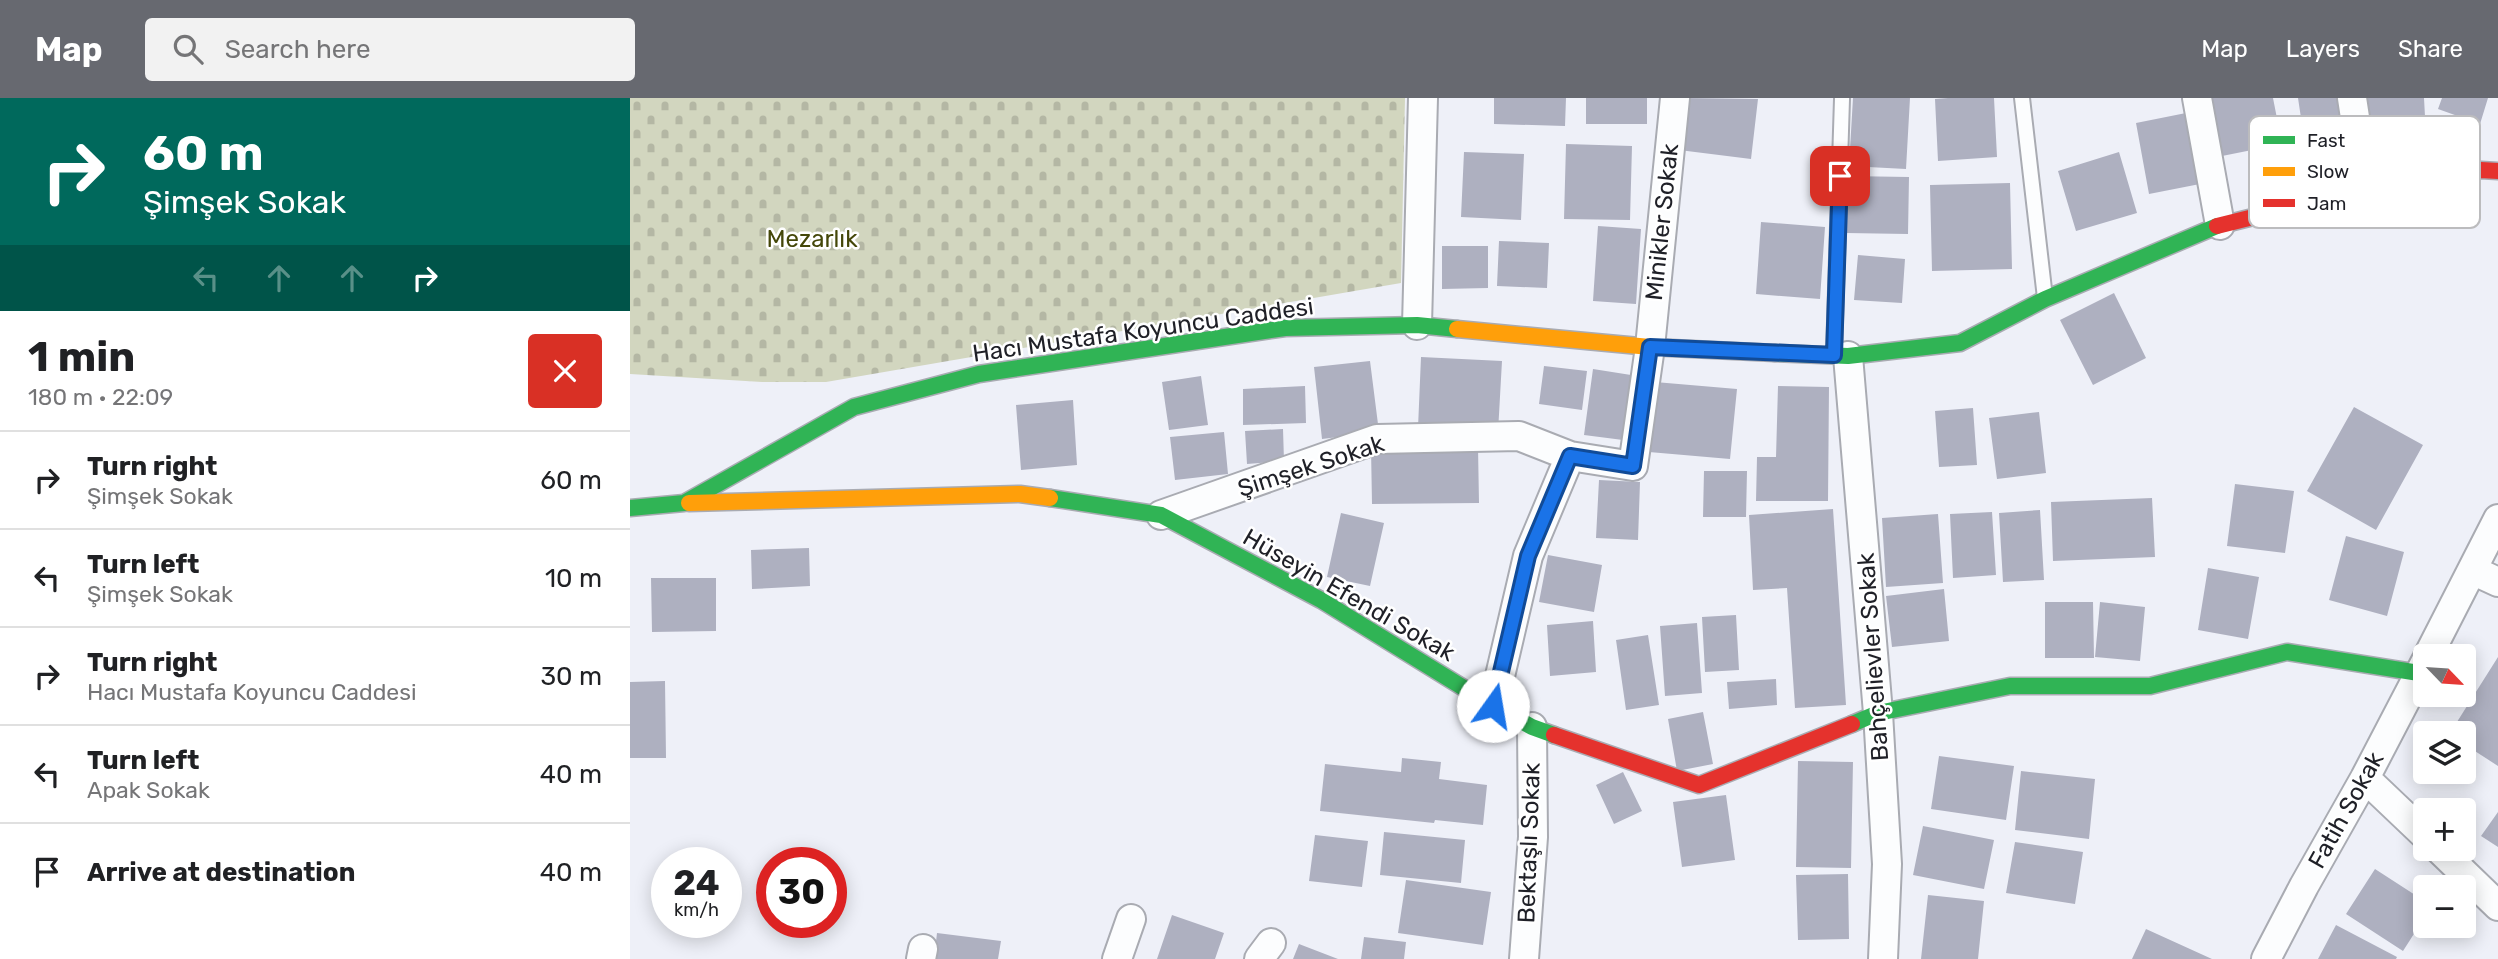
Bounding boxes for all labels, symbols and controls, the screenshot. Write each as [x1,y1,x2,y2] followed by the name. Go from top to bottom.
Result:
[145,18,635,81] search box
[35,30,103,69] text: Map
[169,30,207,68] icon: search
[225,34,370,65] text: Search here
[2201,35,2248,63] text: Map
[2286,35,2360,63] text: Layers
[2398,35,2463,63] text: Share
[2249,116,2480,228] legend
[143,124,264,182] text: 60 m
[28,126,119,217] icon: right
[2307,129,2346,152] text: Fast
[1640,141,1684,302] street label: Minikler Sokak
[1810,146,1870,206] pin
[1821,157,1859,195] icon: arrive
[2307,160,2349,183] text: Slow
[143,183,346,221] text: Şimşek Sokak
[2307,192,2346,215] text: Jam
[766,225,858,253] park label: Mezarlık
[187,259,225,297] icon: left
[260,259,298,297] icon: ahead
[333,259,371,297] icon: ahead
[406,259,444,297] icon: right
[971,292,1315,368] street label: Hacı Mustafa Koyuncu Caddesi
[28,332,135,382] text: 1 min
[528,334,602,408] button: close
[28,383,173,411] text: 180 m · 22:09
[1234,429,1388,503] street label: Şimşek Sokak
[87,451,217,482] text: Turn right
[28,461,66,499] icon: right
[540,465,602,496] text: 60 m
[87,482,233,510] text: Şimşek Sokak
[1238,523,1460,667] street label: Hüseyin Efendi Sokak
[87,549,199,580] text: Turn left
[1852,551,1894,762] street label: Bahçelievler Sokak
[28,559,66,597] icon: left
[545,563,602,594] text: 10 m
[87,580,233,608] text: Şimşek Sokak
[2413,644,2476,707] north arrow
[2413,644,2476,938] map controls
[87,647,217,678] text: Turn right
[28,657,66,695] icon: right
[540,661,602,692] text: 30 m
[1456,669,1530,743] position arrow
[87,678,417,706] text: Hacı Mustafa Koyuncu Caddesi
[2413,721,2476,784] button: layers
[87,745,199,776] text: Turn left
[2303,746,2390,873] street label: Fatih Sokak
[28,755,66,793] icon: left
[540,759,602,790] text: 40 m
[1512,762,1546,924] street label: Bektaşlı Sokak
[87,776,210,804] text: Apak Sokak
[2413,798,2476,861] button: +
[756,847,847,938] speed limit sign: 30
[28,853,66,891] icon: arrive
[87,857,355,888] text: Arrive at destination
[540,857,602,888] text: 40 m
[673,862,720,904] text: 24
[2413,875,2476,938] button: −
[674,899,719,921] text: km/h

